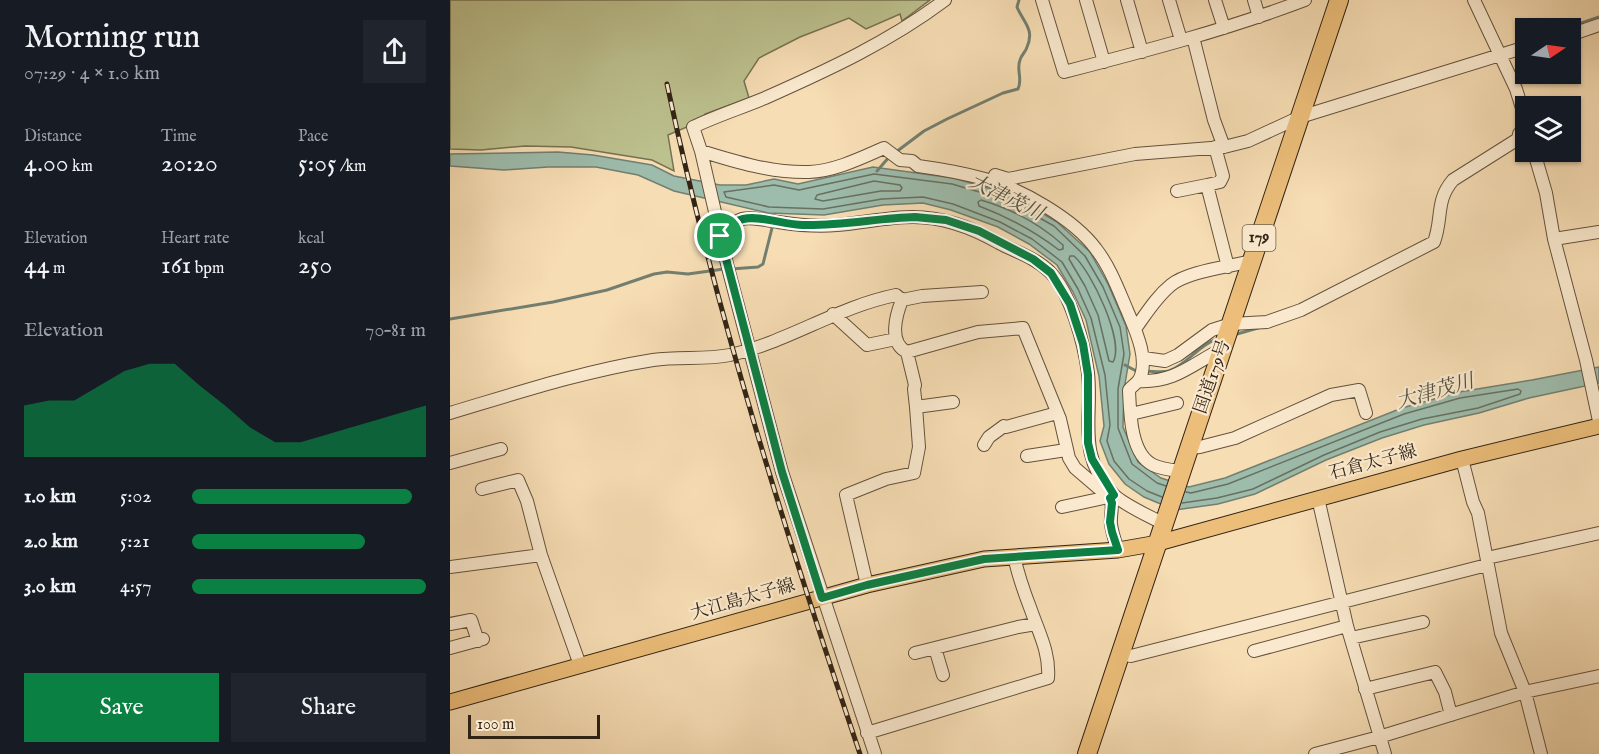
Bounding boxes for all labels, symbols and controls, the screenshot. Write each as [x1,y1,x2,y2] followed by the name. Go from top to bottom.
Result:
[24,17,200,59] text: Morning run
[1515,18,1581,84] north arrow
[1515,18,1581,162] map controls
[363,20,426,83] button: share
[24,61,160,86] text: 07:29 · 4 × 1.0 km
[1515,96,1581,162] button: layers
[24,127,82,147] text: Distance
[161,127,197,147] text: Time
[298,127,328,147] text: Pace
[24,147,68,180] text: 4.00
[161,147,218,180] text: 20:20
[298,147,336,180] text: 5:05
[68,157,93,177] text: km
[336,157,366,177] text: /km
[965,169,1049,228] water label: 大津茂川
[694,210,745,261] pin
[703,219,736,252] icon: arrive
[1242,225,1276,251] road number: 179
[24,229,87,249] text: Elevation
[161,229,229,249] text: Heart rate
[298,229,325,249] text: kcal
[24,249,50,282] text: 44
[161,249,191,282] text: 161
[298,249,332,282] text: 250
[50,259,65,279] text: m
[191,259,224,279] text: bpm
[24,318,103,343] text: Elevation
[365,318,426,343] text: 70–81 m
[1190,337,1236,417] street label: 国道179号
[1393,368,1479,415] water label: 大津茂川
[1327,440,1419,486] street label: 石倉太子線
[24,484,76,509] text: 1.0 km
[120,484,152,509] text: 5:02
[24,529,78,554] text: 2.0 km
[120,529,149,554] text: 5:21
[24,574,76,599] text: 3.0 km
[120,574,152,599] text: 4:57
[688,574,798,626] street label: 大江島太子線
[24,673,219,742] button: Save
[231,673,426,742] button: Share
[468,712,600,740] scale bar
[477,715,514,735] text: 100 m

